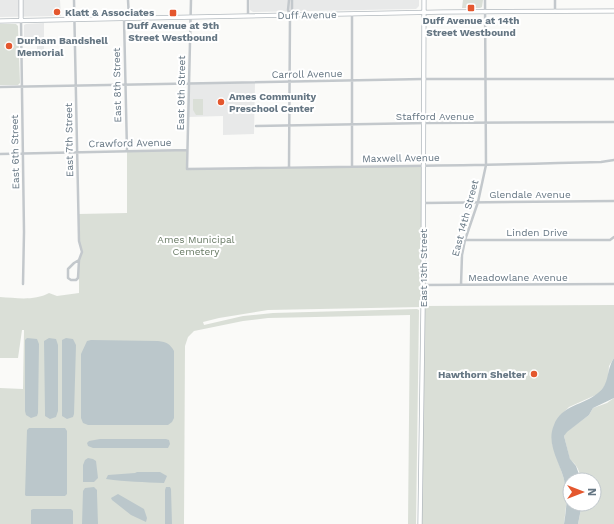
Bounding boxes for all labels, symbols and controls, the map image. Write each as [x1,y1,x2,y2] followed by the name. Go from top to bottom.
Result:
[466,3,476,13] marker: Duff Avenue at 14th Street Westbound
[52,7,62,17] marker: Klatt & Associates
[65,7,155,18] place label: Klatt & Associates
[168,8,178,18] marker: Duff Avenue at 9th Street Westbound
[277,9,337,21] street label: Duff Avenue
[423,15,519,38] place label: Duff Avenue at 14th Street Westbound
[127,20,219,43] place label: Duff Avenue at 9th Street Westbound
[17,35,109,58] place label: Durham Bandshell Memorial
[4,41,14,51] marker: Durham Bandshell Memorial
[111,47,123,123] street label: East 8th Street
[175,55,187,131] street label: East 9th Street
[272,68,343,80] street label: Carroll Avenue
[229,91,316,114] place label: Ames Community Preschool Center
[216,97,226,107] marker: Ames Community Preschool Center
[63,102,75,177] street label: East 7th Street
[396,111,474,122] street label: Stafford Avenue
[9,114,21,190] street label: East 6th Street
[88,137,172,149] street label: Crawford Avenue
[362,152,440,164] street label: Maxwell Avenue
[450,178,481,257] street label: East 14th Street
[489,189,571,200] street label: Glendale Avenue
[506,227,568,238] street label: Linden Drive
[418,228,429,307] street label: East 13th Street
[157,234,235,257] park label: Ames Municipal Cemetery
[468,272,568,283] street label: Meadowlane Avenue
[438,369,527,380] place label: Hawthorn Shelter
[529,369,539,379] marker: Hawthorn Shelter
[562,472,602,512] north arrow
[585,488,598,496] text: N

